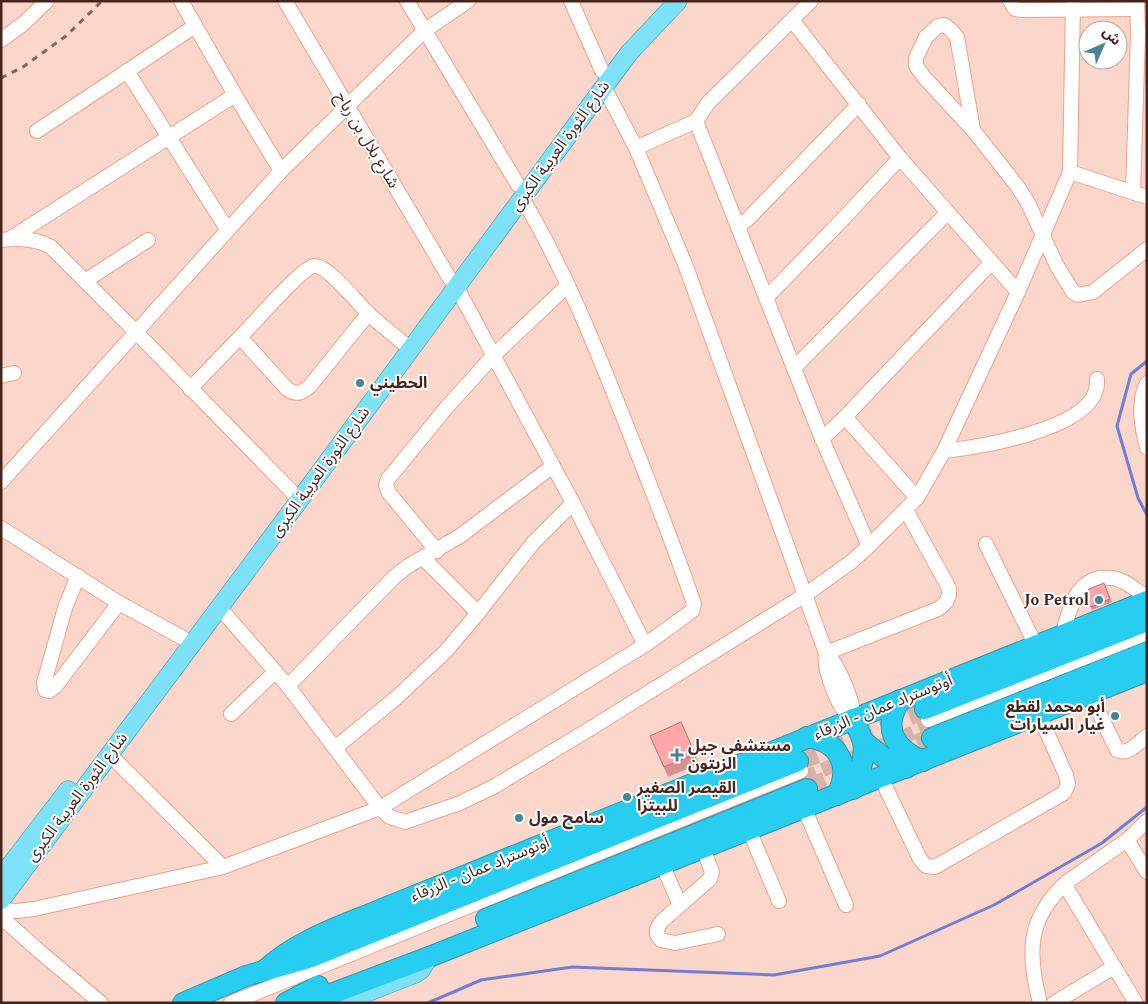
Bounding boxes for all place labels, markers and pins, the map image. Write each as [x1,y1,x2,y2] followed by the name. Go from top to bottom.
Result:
[370,371,427,396] place label: الحطيني
[354,377,366,389] marker: الحطيني
[1024,588,1089,612] place label: Jo Petrol
[1093,594,1105,606] marker: Jo Petrol
[1006,695,1105,737] place label: أبو محمد لقطع غيار السيارات
[1109,710,1121,722] marker: أبو محمد لقطع غيار السيارات
[688,734,791,776] place label: مستشفى جيل الزيتون
[670,748,684,762] marker: مستشفى جيل الزيتون
[636,776,736,818] place label: القيصر الصغير للبيتزا
[621,791,633,803] marker: القيصر الصغير للبيتزا
[529,806,604,830] place label: سامح مول
[513,812,525,824] marker: سامح مول

